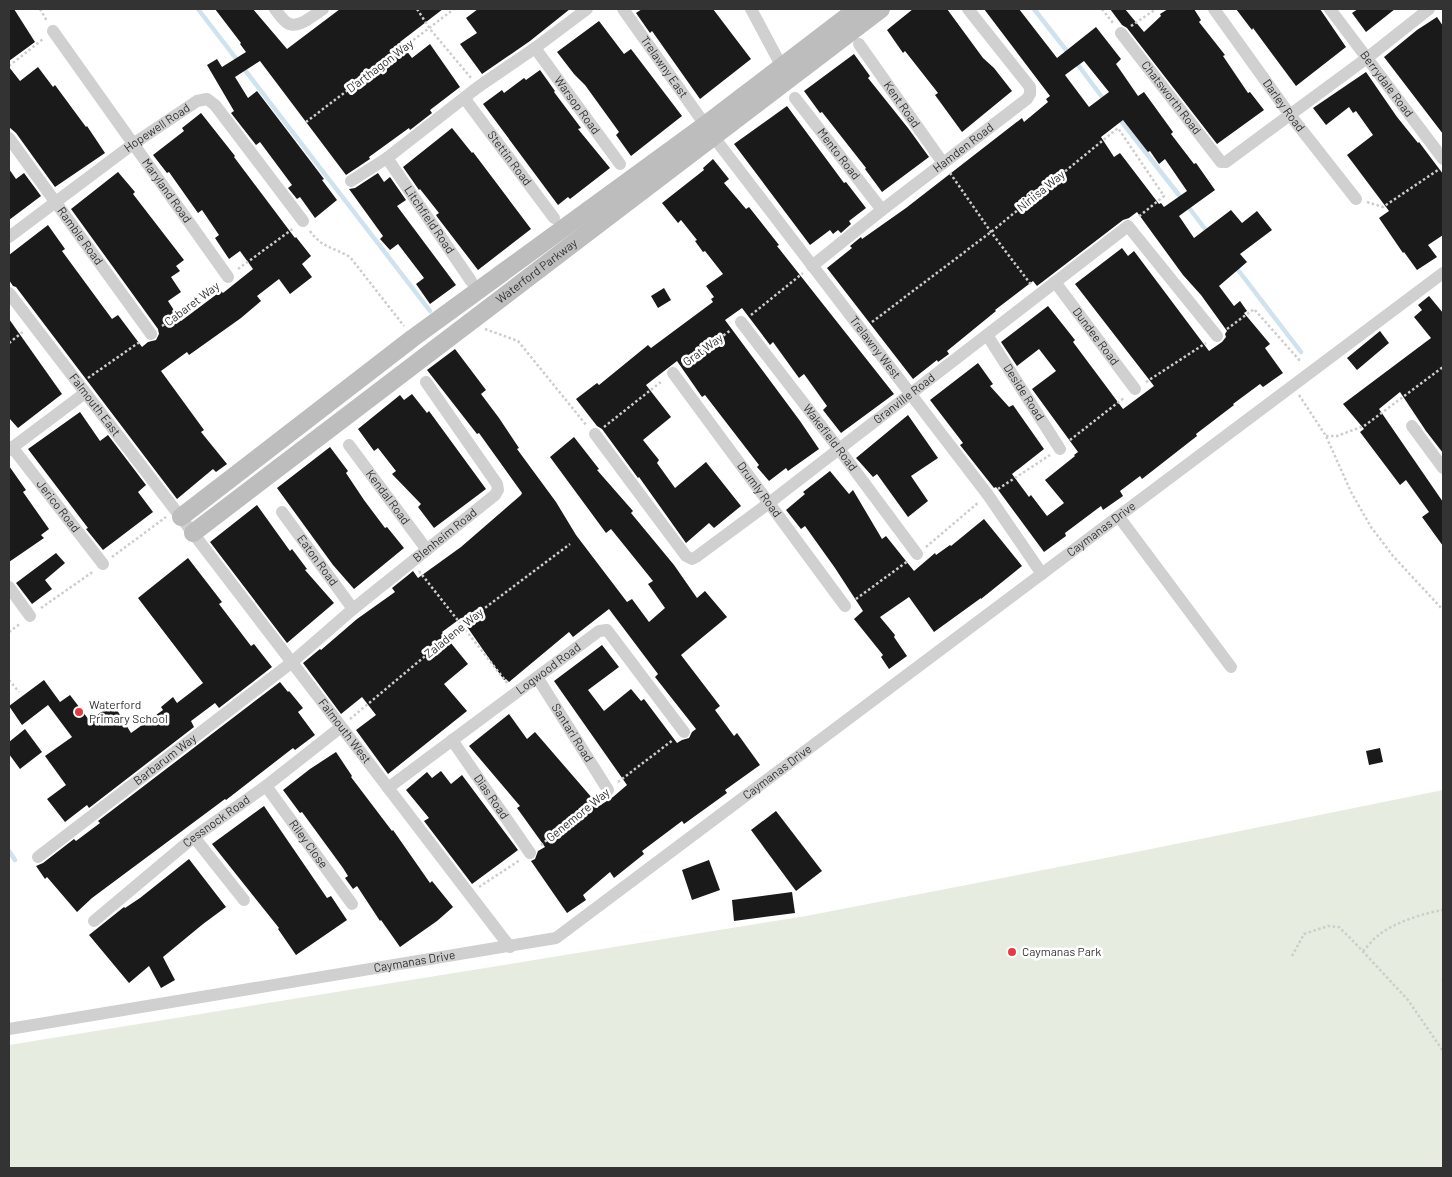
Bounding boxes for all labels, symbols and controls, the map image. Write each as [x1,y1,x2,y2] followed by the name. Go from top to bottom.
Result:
[638,33,691,100] street label: Trelawny East
[343,35,416,95] street label: D'arthagon Way
[1358,48,1417,119] street label: Berrydale Road
[1139,58,1205,137] street label: Chatsworth Road
[552,73,604,136] street label: Warsop Road
[1261,76,1308,134] street label: Darley Road
[881,78,924,130] street label: Kent Road
[121,100,192,154] street label: Hopewell Road
[930,119,996,175] street label: Hamden Road
[815,125,864,182] street label: Mento Road
[485,128,535,188] street label: Stettin Road
[140,155,195,225] street label: Maryland Road
[1014,166,1067,214] street label: Niriisa Way
[402,183,458,256] street label: Litchfield Road
[55,204,106,267] street label: Ramble Road
[493,235,580,306] street label: Waterford Parkway
[161,278,222,328] street label: Cabaret Way
[1070,304,1123,367] street label: Dundee Road
[847,313,904,381] street label: Trelawny West
[680,330,726,368] street label: Grat Way
[1001,361,1048,423] street label: Deside Road
[67,370,124,438] street label: Falmouth East
[870,370,937,426] street label: Granville Road
[801,401,861,473] street label: Wakefield Road
[735,459,785,520] street label: Drumly Road
[364,467,413,527] street label: Kendal Road
[34,477,84,535] street label: Jerico Road
[1063,498,1138,559] street label: Caymanas Drive
[410,505,479,564] street label: Blenheim Road
[295,532,341,588] street label: Eaton Road
[421,604,486,660] street label: Zaladene Way
[513,639,583,696] street label: Logwood Road
[316,695,375,766] street label: Falmouth West
[89,697,168,725] place label: Waterford Primary School
[549,700,597,764] street label: Santari Road
[73,706,85,718] marker: Waterford Primary School
[130,730,199,787] street label: Barbarum Way
[739,741,814,802] street label: Caymanas Drive
[472,771,512,821] street label: Dias Road
[543,784,612,844] street label: Genemore Way
[180,792,252,849] street label: Cessnock Road
[287,817,331,870] street label: Riley Close
[1022,944,1101,958] place label: Caymanas Park
[1006,946,1018,958] marker: Caymanas Park
[372,947,456,974] street label: Caymanas Drive

